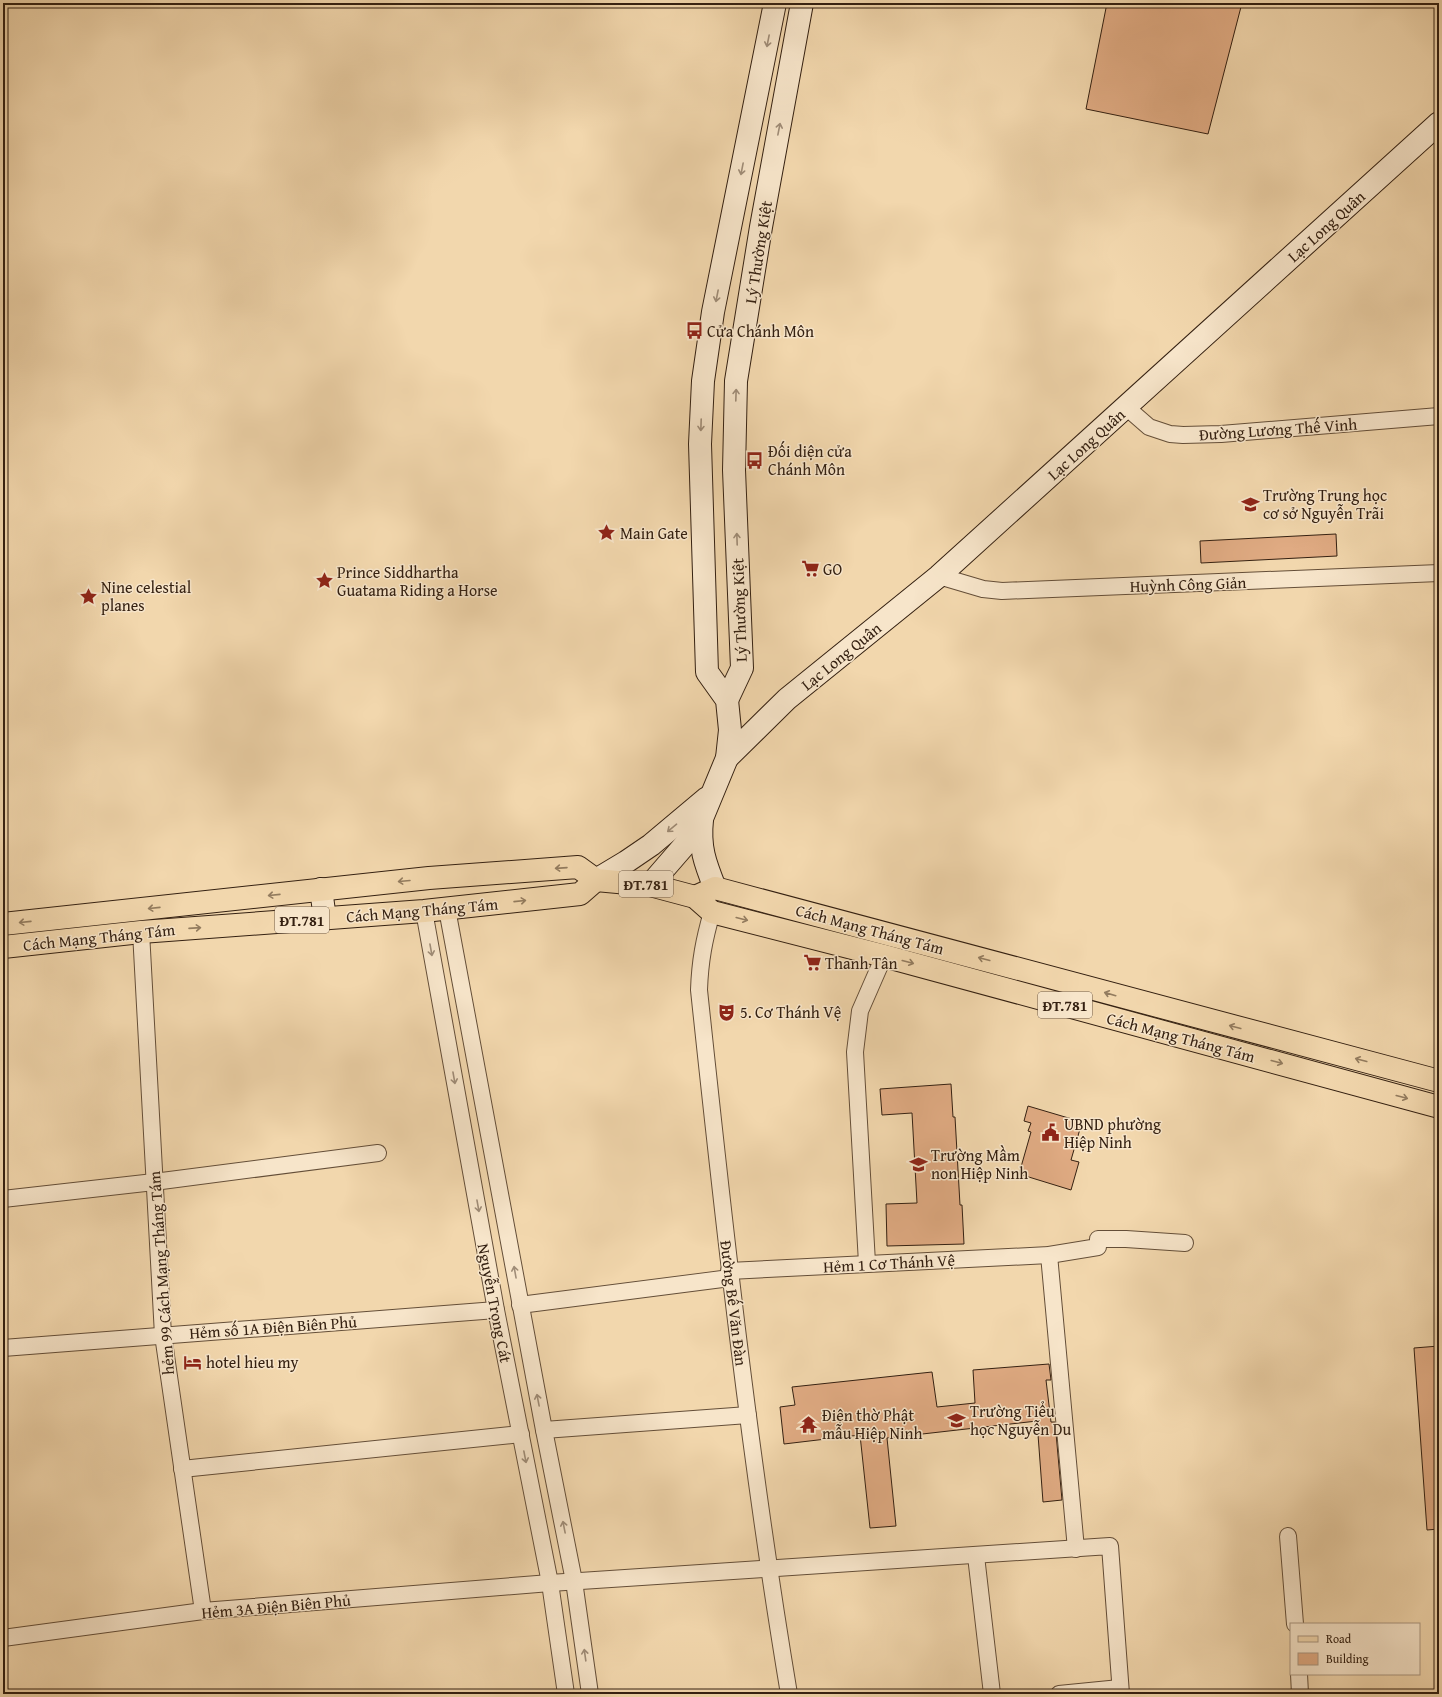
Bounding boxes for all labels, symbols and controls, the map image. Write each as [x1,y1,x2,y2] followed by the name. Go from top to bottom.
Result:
[763,34,771,47] one-way arrow
[775,122,783,135] one-way arrow
[738,162,746,175] one-way arrow
[1282,185,1370,267] street label: Lạc Long Quân
[738,198,778,305] street label: Lý Thường Kiệt
[712,289,720,302] one-way arrow
[707,319,814,343] place label: Cửa Chánh Môn
[684,321,704,341] bus stop icon: Cửa Chánh Môn
[732,389,740,402] one-way arrow
[1042,403,1130,485] street label: Lạc Long Quân
[1198,412,1358,446] street label: Đường Lương Thế Vinh
[697,418,705,431] one-way arrow
[768,439,852,481] place label: Đối diện cửa Chánh Môn
[745,450,765,470] bus stop icon: Đối diện cửa Chánh Môn
[1263,483,1387,525] place label: Trường Trung học cơ sở Nguyễn Trãi
[1240,494,1260,514] school or university icon: Trường Trung học cơ sở Nguyễn Trãi
[620,521,688,545] place label: Main Gate
[597,523,617,543] place icon: Main Gate
[733,533,741,546] one-way arrow
[725,557,753,662] street label: Lý Thường Kiệt
[823,557,842,581] place label: GO
[800,559,820,579] supermarket icon: GO
[337,560,498,602] place label: Prince Siddhartha Guatama Riding a Horse
[1129,570,1247,598] street label: Huỳnh Công Giản
[314,571,334,591] place icon: Prince Siddhartha Guatama Riding a Horse
[101,575,192,617] place label: Nine celestial planes
[78,586,98,606] place icon: Nine celestial planes
[796,616,886,696] street label: Lạc Long Quân
[666,823,677,832] one-way arrow
[555,865,568,872] one-way arrow
[619,871,673,897] road number: ĐT.781
[398,878,411,885] one-way arrow
[268,891,281,898] one-way arrow
[345,891,499,929] street label: Cách Mạng Tháng Tám
[513,897,526,904] one-way arrow
[793,898,947,960] street label: Cách Mạng Tháng Tám
[148,904,161,911] one-way arrow
[275,907,329,933] road number: ĐT.781
[735,916,748,923] one-way arrow
[22,917,176,957] street label: Cách Mạng Tháng Tám
[19,918,32,925] one-way arrow
[188,924,201,931] one-way arrow
[427,943,435,956] one-way arrow
[825,951,898,975] place label: Thanh Tân
[802,953,822,973] supermarket icon: Thanh Tân
[978,955,991,962] one-way arrow
[901,959,914,966] one-way arrow
[1103,990,1116,997] one-way arrow
[1038,992,1092,1018] road number: ĐT.781
[740,1000,841,1024] place label: 5. Cơ Thánh Vệ
[717,1002,737,1022] theatre icon: 5. Cơ Thánh Vệ
[1104,1006,1258,1068] street label: Cách Mạng Tháng Tám
[1229,1023,1242,1030] one-way arrow
[1355,1056,1368,1064] one-way arrow
[1270,1059,1283,1067] one-way arrow
[451,1071,459,1084] one-way arrow
[1395,1093,1408,1101] one-way arrow
[1064,1112,1161,1154] place label: UBND phường Hiệp Ninh
[1041,1123,1061,1143] public building icon: UBND phường Hiệp Ninh
[931,1143,1028,1185] place label: Trường Mầm non Hiệp Ninh
[908,1154,928,1174] school or university icon: Trường Mầm non Hiệp Ninh
[142,1170,180,1376] street label: hẻm 99 Cách Mạng Tháng Tám
[474,1199,482,1212] one-way arrow
[714,1239,754,1367] street label: Đường Bế Văn Đàn
[472,1241,518,1365] street label: Nguyễn Trọng Cát
[822,1248,956,1278] street label: Hẻm 1 Cơ Thánh Vệ
[510,1266,518,1279] one-way arrow
[189,1309,358,1345] street label: Hẻm số 1A Điện Biên Phủ
[206,1350,299,1374] place label: hotel hieu my
[183,1352,203,1372] hotel icon: hotel hieu my
[534,1394,542,1407] one-way arrow
[970,1399,1072,1441] place label: Trường Tiểu học Nguyễn Du
[822,1403,923,1445] place label: Điện thờ Phật mẫu Hiệp Ninh
[947,1410,967,1430] school or university icon: Trường Tiểu học Nguyễn Du
[799,1414,819,1434] temple icon: Điện thờ Phật mẫu Hiệp Ninh
[521,1450,529,1463] one-way arrow
[559,1521,567,1534] one-way arrow
[200,1587,352,1624] street label: Hẻm 3A Điện Biên Phủ
[1290,1623,1420,1675] legend
[1326,1630,1352,1647] text: Road
[581,1649,589,1662] one-way arrow
[1326,1650,1369,1667] text: Building

